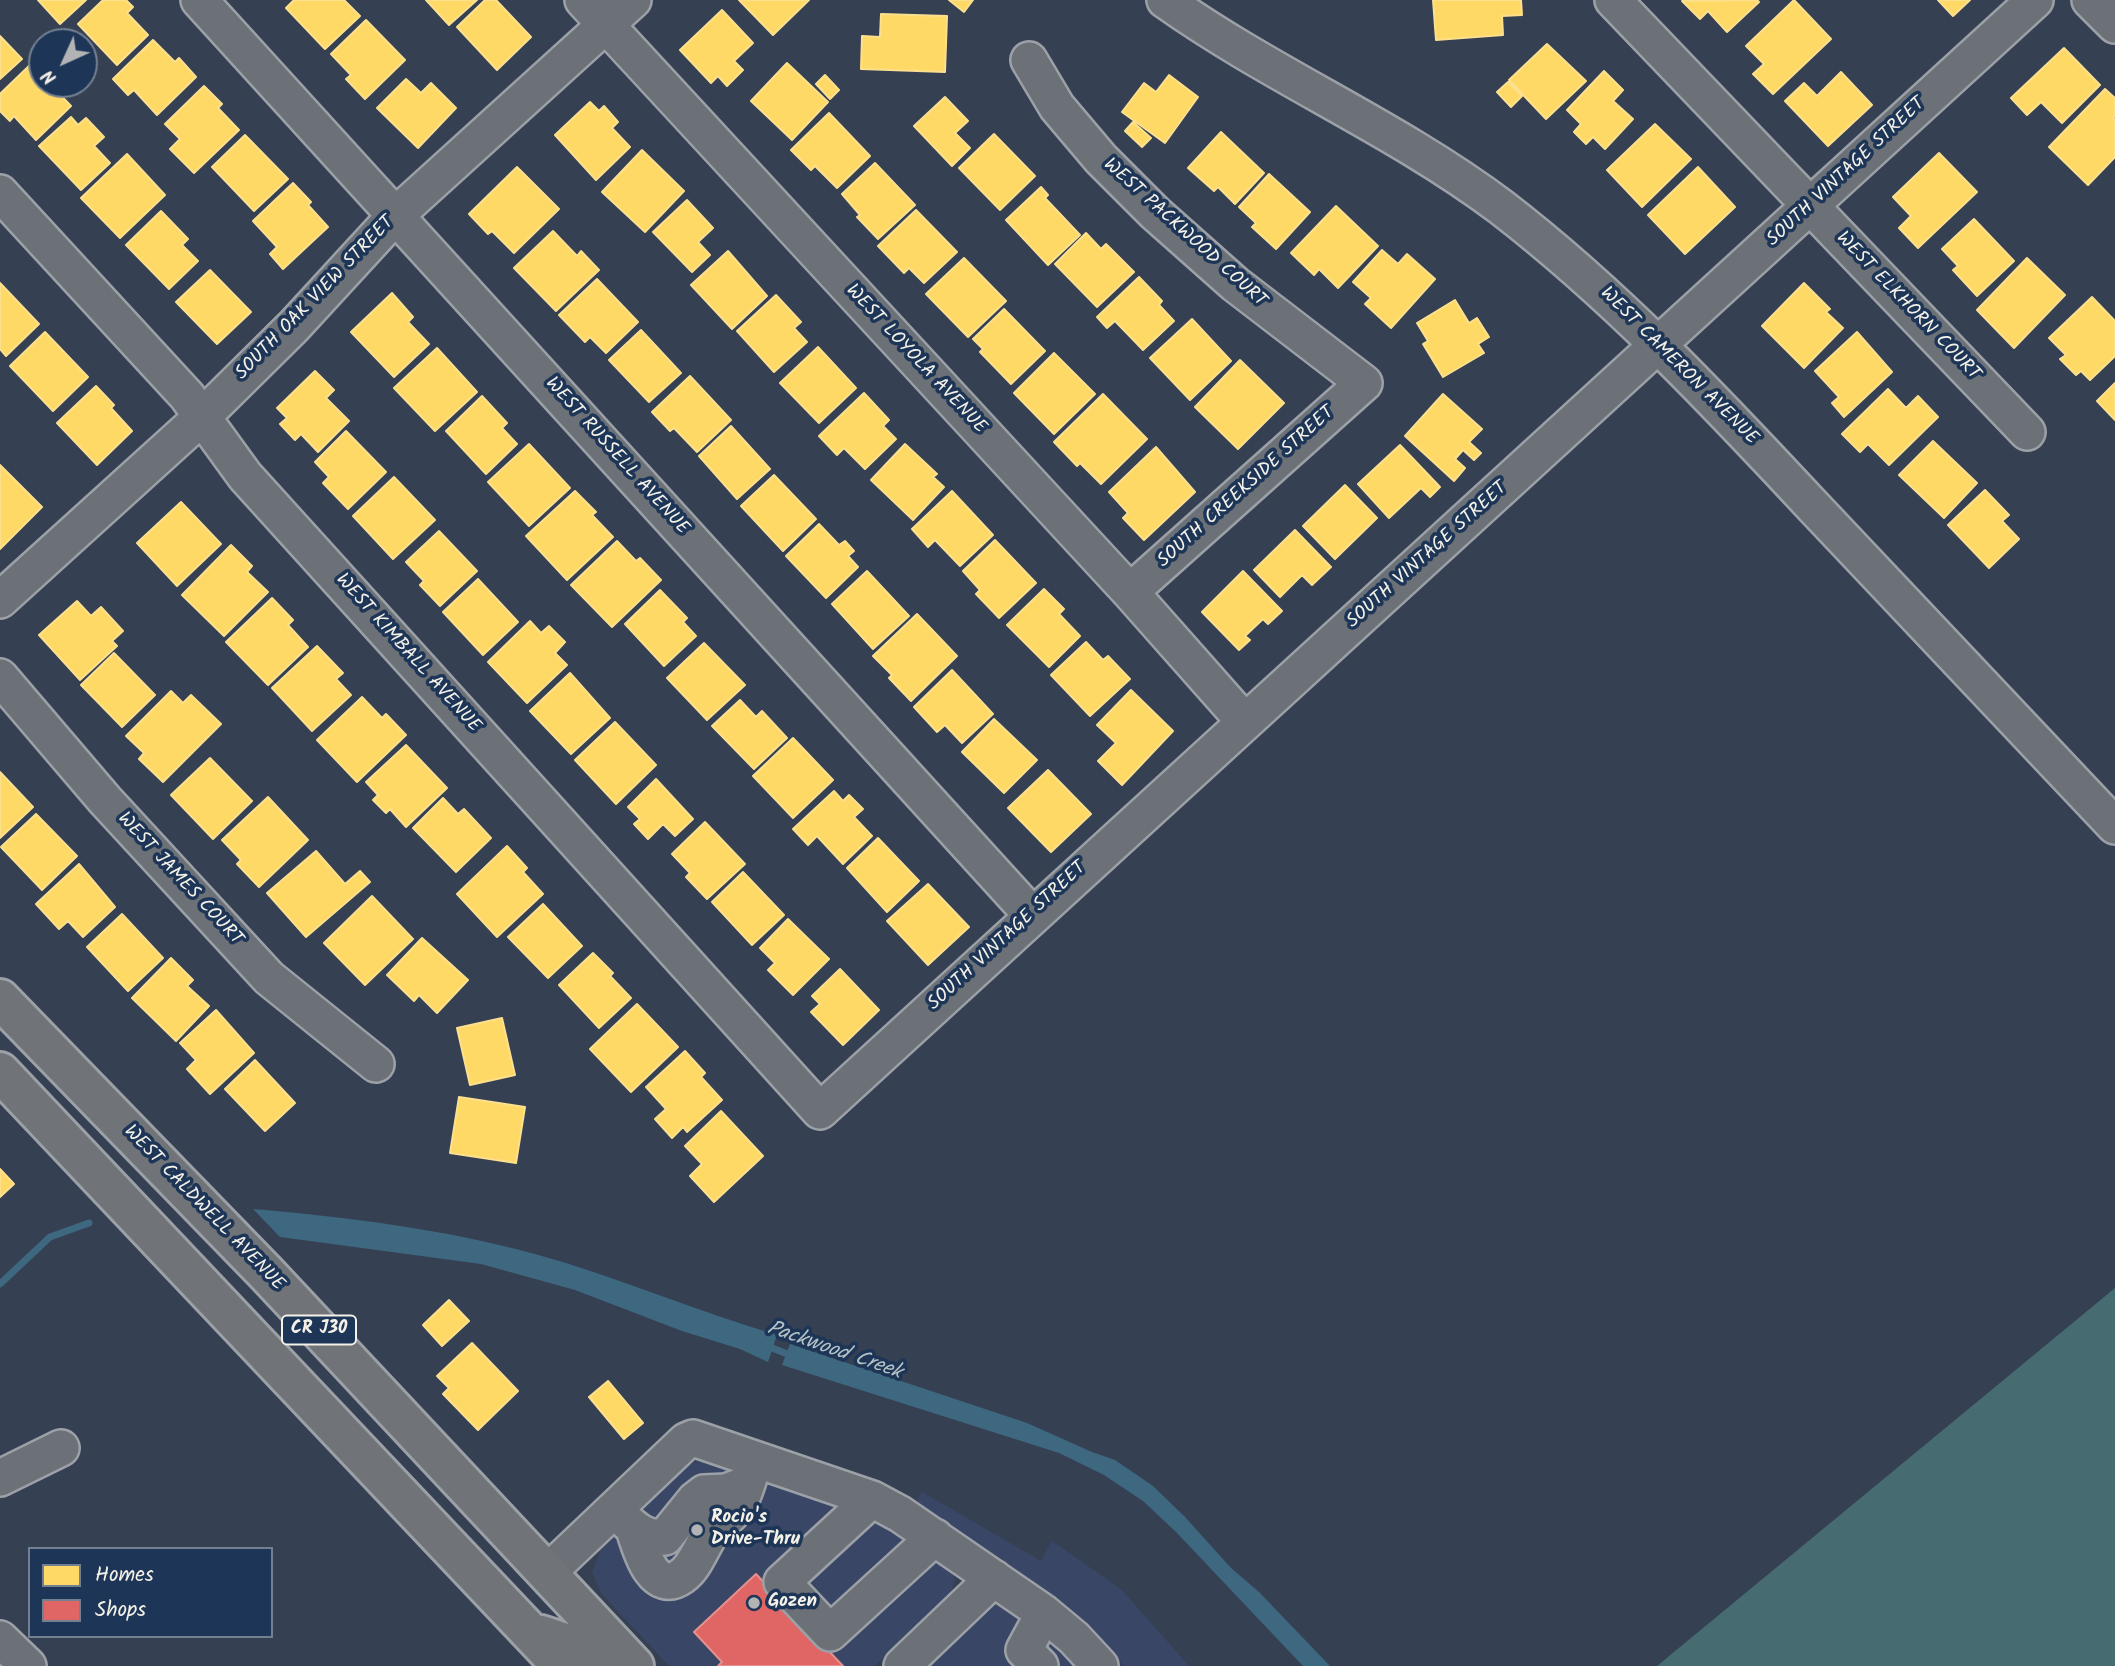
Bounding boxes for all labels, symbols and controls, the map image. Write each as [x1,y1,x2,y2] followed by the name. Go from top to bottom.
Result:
[28,28,98,98] north arrow
[35,62,64,91] text: N
[1763,94,1931,252] street label: SOUTH VINTAGE STREET
[1098,155,1270,313] street label: WEST PACKWOOD COURT
[232,212,400,386] street label: SOUTH OAK VIEW STREET
[1830,228,1984,386] street label: WEST ELKHORN COURT
[840,281,990,439] street label: WEST LOYOLA AVENUE
[1594,283,1762,451] street label: WEST CAMERON AVENUE
[539,374,693,540] street label: WEST RUSSELL AVENUE
[1154,402,1340,574] street label: SOUTH CREEKSIDE STREET
[1343,478,1513,634] street label: SOUTH VINTAGE STREET
[330,570,484,738] street label: WEST KIMBALL AVENUE
[111,809,247,951] street label: WEST JAMES COURT
[924,858,1092,1016] street label: SOUTH VINTAGE STREET
[118,1121,288,1297] street label: WEST CALDWELL AVENUE
[282,1316,356,1344] road number: CR J30
[763,1317,905,1387] water label: Packwood Creek
[711,1508,800,1552] place label: Rocio's Drive-Thru
[689,1522,705,1538] marker: Rocio's Drive-Thru
[28,1547,273,1638] legend
[95,1559,154,1592] text: Homes
[768,1592,817,1614] place label: Gozen
[95,1594,146,1627] text: Shops
[746,1595,762,1611] marker: Gozen

